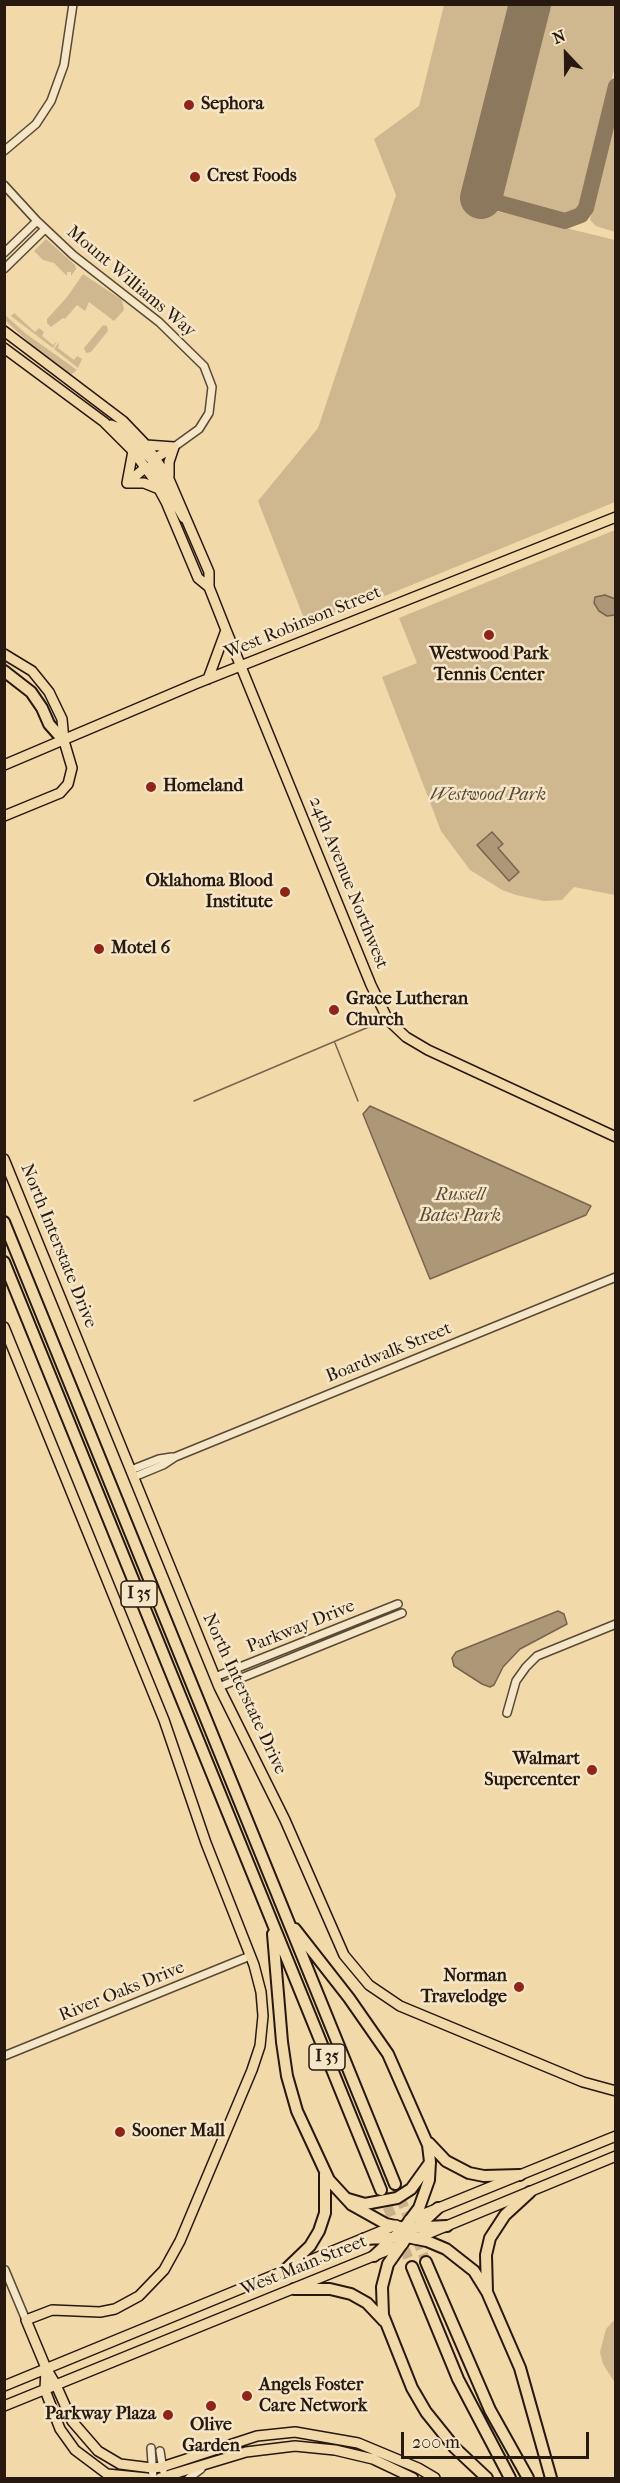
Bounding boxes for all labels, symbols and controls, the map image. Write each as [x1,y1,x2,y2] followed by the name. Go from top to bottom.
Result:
[536,24,596,84] north arrow
[550,26,568,48] text: N
[201,94,264,116] place label: Sephora
[182,98,196,112] marker: Sephora
[207,166,297,188] place label: Crest Foods
[188,170,202,184] marker: Crest Foods
[62,222,200,342] street label: Mount Williams Way
[222,582,384,664] street label: West Robinson Street
[482,628,496,642] marker: Westwood Park Tennis Center
[429,644,549,686] place label: Westwood Park Tennis Center
[163,776,243,798] place label: Homeland
[144,780,158,794] marker: Homeland
[430,785,546,807] park label: Westwood Park
[304,794,392,972] street label: 24th Avenue Northwest
[145,871,273,914] place label: Oklahoma Blood Institute
[278,885,292,899] marker: Oklahoma Blood Institute
[111,938,170,960] place label: Motel 6
[92,942,106,956] marker: Motel 6
[346,989,468,1032] place label: Grace Lutheran Church
[327,1003,341,1017] marker: Grace Lutheran Church
[15,1161,101,1331] street label: North Interstate Drive
[419,1185,501,1228] park label: Russell Bates Park
[323,1318,455,1388] street label: Boardwalk Street
[121,1581,157,1607] road number: I 35
[244,1596,358,1658] street label: Parkway Drive
[197,1610,291,1778] street label: North Interstate Drive
[484,1749,580,1792] place label: Walmart Supercenter
[585,1763,599,1777] marker: Walmart Supercenter
[56,1957,188,2027] street label: River Oaks Drive
[421,1966,507,2008] place label: Norman Travelodge
[512,1980,526,1994] marker: Norman Travelodge
[309,2044,345,2070] road number: I 35
[132,2121,225,2143] place label: Sooner Mall
[113,2125,127,2139] marker: Sooner Mall
[238,2231,370,2301] street label: West Main Street
[259,2375,367,2418] place label: Angels Foster Care Network
[240,2389,254,2403] marker: Angels Foster Care Network
[204,2399,218,2413] marker: Olive Garden
[45,2404,156,2426] place label: Parkway Plaza
[161,2408,175,2422] marker: Parkway Plaza
[182,2415,240,2458] place label: Olive Garden
[404,2420,592,2458] scale bar
[412,2432,460,2453] text: 200 m

